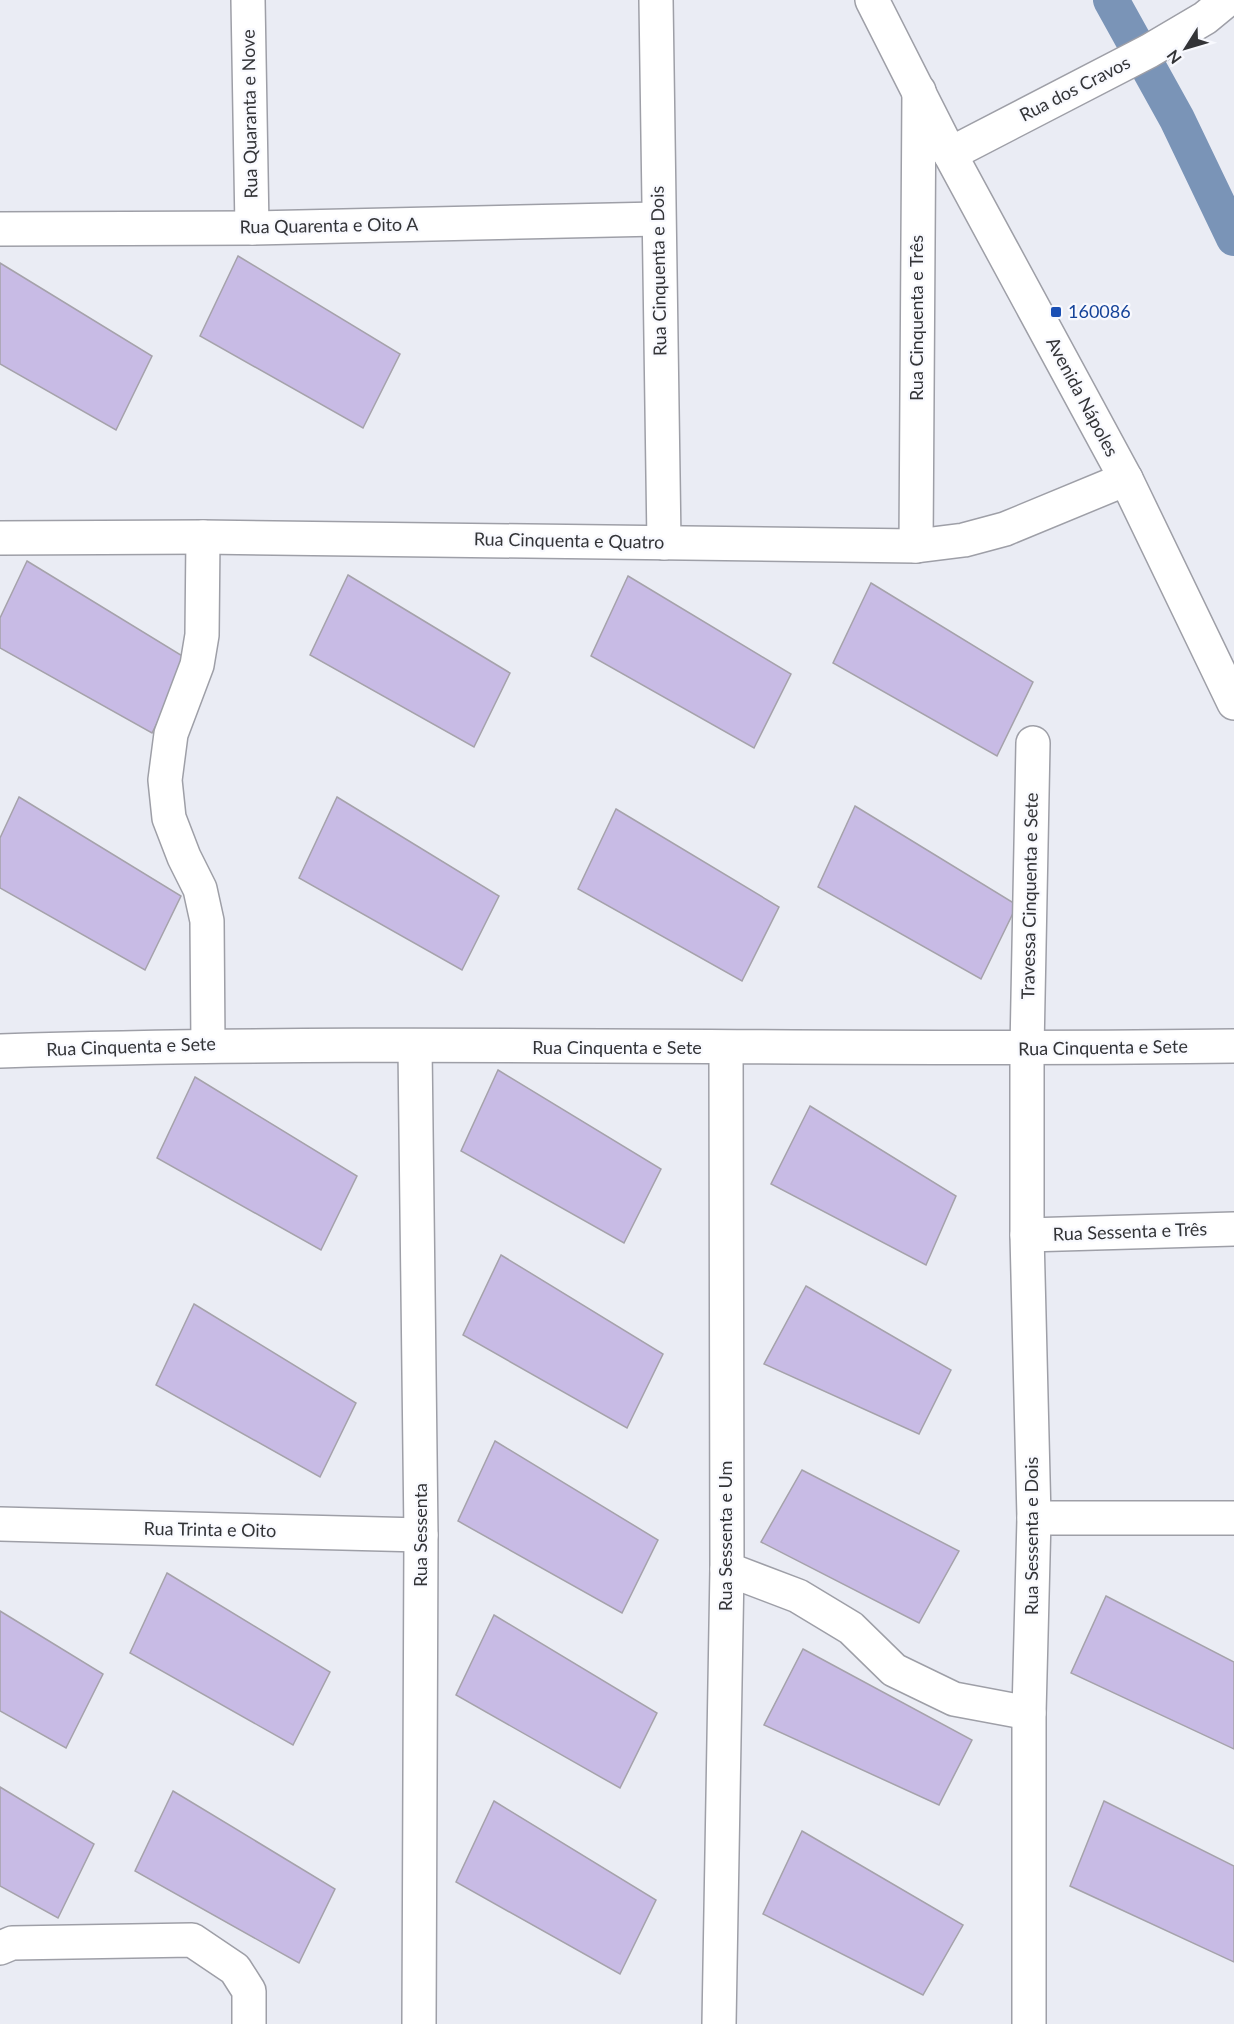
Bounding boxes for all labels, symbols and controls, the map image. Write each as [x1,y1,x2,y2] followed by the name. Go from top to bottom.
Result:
[1156,18,1216,78] north arrow
[237,29,261,199] street label: Rua Quaranta e Nove
[1162,47,1185,68] text: N
[1015,51,1134,125] street label: Rua dos Cravos
[646,185,670,356] street label: Rua Cinquenta e Dois
[239,212,419,238] street label: Rua Quarenta e Oito A
[905,235,927,401] street label: Rua Cinquenta e Três
[1068,300,1131,322] place label: 160086
[1049,305,1063,319] marker: 160086
[1042,333,1124,460] street label: Avenida Nápoles
[474,527,664,553] street label: Rua Cinquenta e Quatro
[1016,793,1042,999] street label: Travessa Cinquenta e Sete
[46,1032,216,1060] street label: Rua Cinquenta e Sete
[1018,1035,1188,1059] street label: Rua Cinquenta e Sete
[532,1036,702,1058] street label: Rua Cinquenta e Sete
[1052,1217,1208,1245] street label: Rua Sessenta e Três
[1020,1456,1042,1615] street label: Rua Sessenta e Dois
[714,1461,736,1611] street label: Rua Sessenta e Um
[409,1483,431,1587] street label: Rua Sessenta
[143,1517,277,1541] street label: Rua Trinta e Oito

